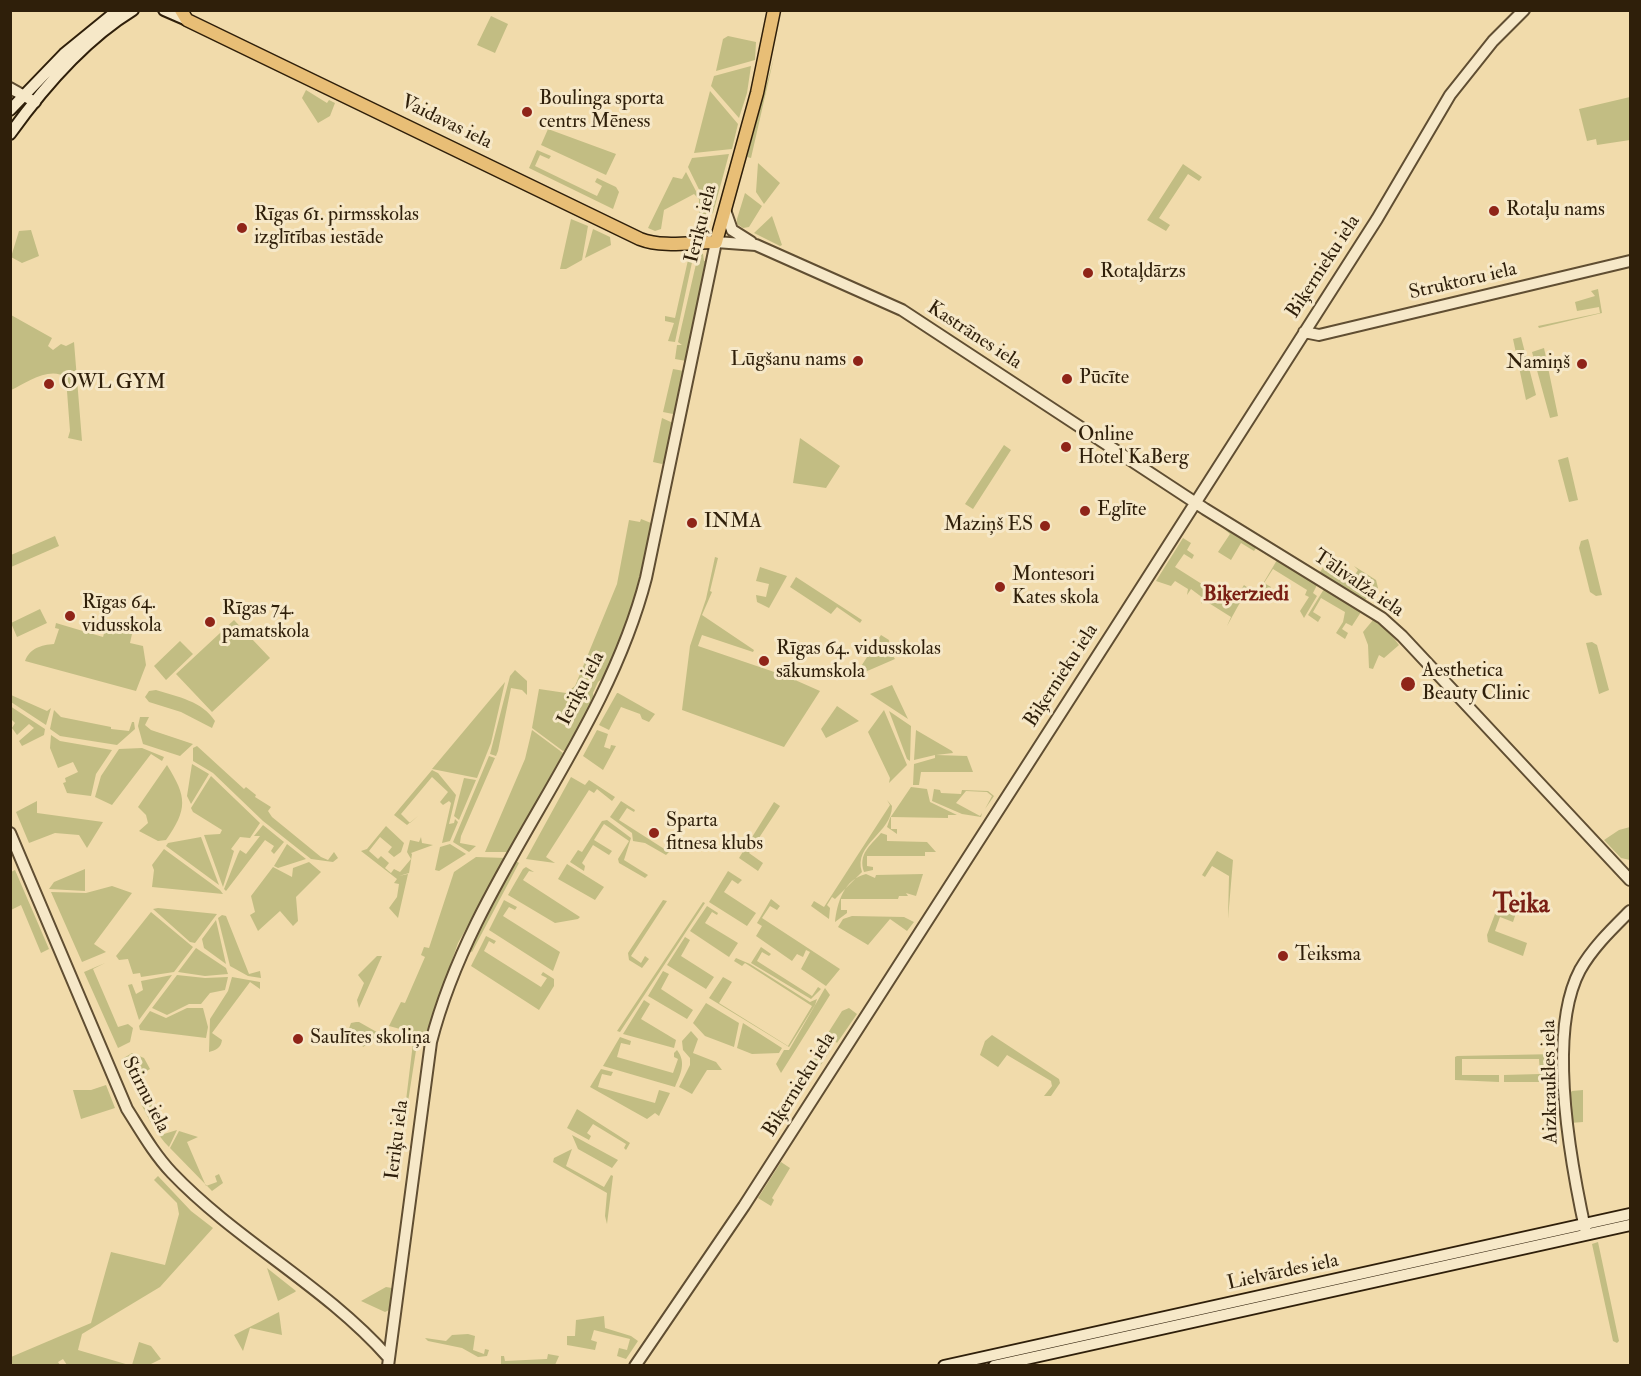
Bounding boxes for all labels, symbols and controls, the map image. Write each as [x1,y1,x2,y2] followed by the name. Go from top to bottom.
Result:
[539,88,664,135] place label: Boulinga sporta centrs Mēness
[397,91,495,155] street label: Vaidavas iela
[520,105,534,119] marker: Boulinga sporta centrs Mēness
[681,182,723,266] street label: Ieriķu iela
[1506,199,1605,223] place label: Rotaļu nams
[254,204,419,251] place label: Rīgas 61. pirmsskolas izglītības iestāde
[1487,204,1501,218] marker: Rotaļu nams
[1282,211,1366,323] street label: Biķernieku iela
[235,221,249,235] marker: Rīgas 61. pirmsskolas izglītības iestāde
[1407,258,1519,306] street label: Struktoru iela
[1100,261,1186,285] place label: Rotaļdārzs
[1081,266,1095,280] marker: Rotaļdārzs
[922,297,1026,375] street label: Kastrānes iela
[731,349,846,373] place label: Lūgšanu nams
[1506,352,1570,376] place label: Namiņš
[851,354,865,368] marker: Lūgšanu nams
[1575,357,1589,371] marker: Namiņš
[1079,367,1129,391] place label: Pūcīte
[61,372,166,396] place label: OWL GYM
[1060,372,1074,386] marker: Pūcīte
[42,377,56,391] marker: OWL GYM
[1078,424,1189,471] place label: Online Hotel KaBerg
[1059,440,1073,454] marker: Online Hotel KaBerg
[1097,499,1146,523] place label: Eglīte
[1078,504,1092,518] marker: Eglīte
[704,511,762,535] place label: INMA
[944,514,1033,538] place label: Maziņš ES
[685,516,699,530] marker: INMA
[1038,519,1052,533] marker: Maziņš ES
[1308,545,1408,623] street label: Tālivalža iela
[1012,564,1099,611] place label: Montesori Kates skola
[993,580,1007,594] marker: Montesori Kates skola
[1203,582,1289,608] district label: Biķerziedi
[82,592,162,639] place label: Rīgas 64. vidusskola
[222,598,310,645] place label: Rīgas 74. pamatskola
[63,609,77,623] marker: Rīgas 64. vidusskola
[203,615,217,629] marker: Rīgas 74. pamatskola
[1020,620,1104,732] street label: Biķernieku iela
[776,638,941,685] place label: Rīgas 64. vidusskolas sākumskola
[553,648,611,730] street label: Ieriķu iela
[757,654,771,668] marker: Rīgas 64. vidusskolas sākumskola
[1422,660,1530,707] place label: Aesthetica Beauty Clinic
[1399,675,1417,693] marker: Aesthetica Beauty Clinic
[666,810,763,857] place label: Sparta fitnesa klubs
[647,826,661,840] marker: Sparta fitnesa klubs
[1493,890,1549,922] district label: Teika
[1295,944,1361,968] place label: Teiksma
[1276,949,1290,963] marker: Teiksma
[1538,1020,1564,1144] street label: Aizkraukles iela
[310,1027,431,1051] place label: Saulītes skoliņa
[758,1029,842,1141] street label: Biķernieku iela
[291,1032,305,1046] marker: Saulītes skoliņa
[116,1053,174,1137] street label: Stirnu iela
[381,1099,415,1181] street label: Ieriķu iela
[1225,1249,1341,1297] street label: Lielvārdes iela

